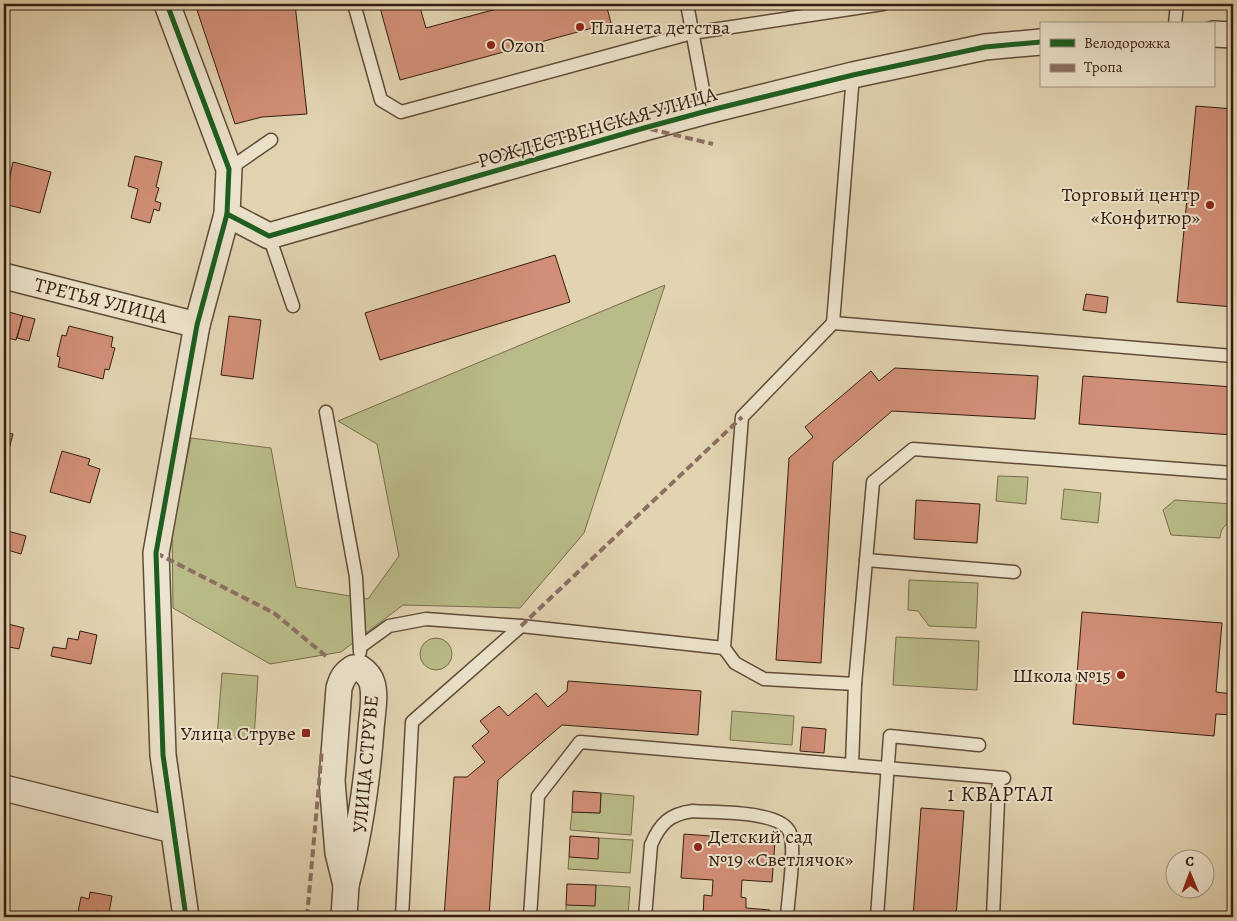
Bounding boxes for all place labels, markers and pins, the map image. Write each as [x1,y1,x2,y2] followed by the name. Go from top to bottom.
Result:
[590,14,731,41] place label: Планета детства
[574,21,586,33] marker: Планета детства
[501,32,545,59] place label: Ozon
[485,39,497,51] marker: Ozon
[1061,181,1200,231] place label: Торговый центр «Конфитюр»
[1204,199,1216,211] marker: Торговый центр «Конфитюр»
[1012,662,1111,689] place label: Школа №15
[1115,669,1127,681] marker: Школа №15
[180,720,296,747] place label: Улица Струве
[300,727,312,739] marker: Улица Струве
[708,823,854,873] place label: Детский сад №19 «Светлячок»
[692,841,704,853] marker: Детский сад №19 «Светлячок»

